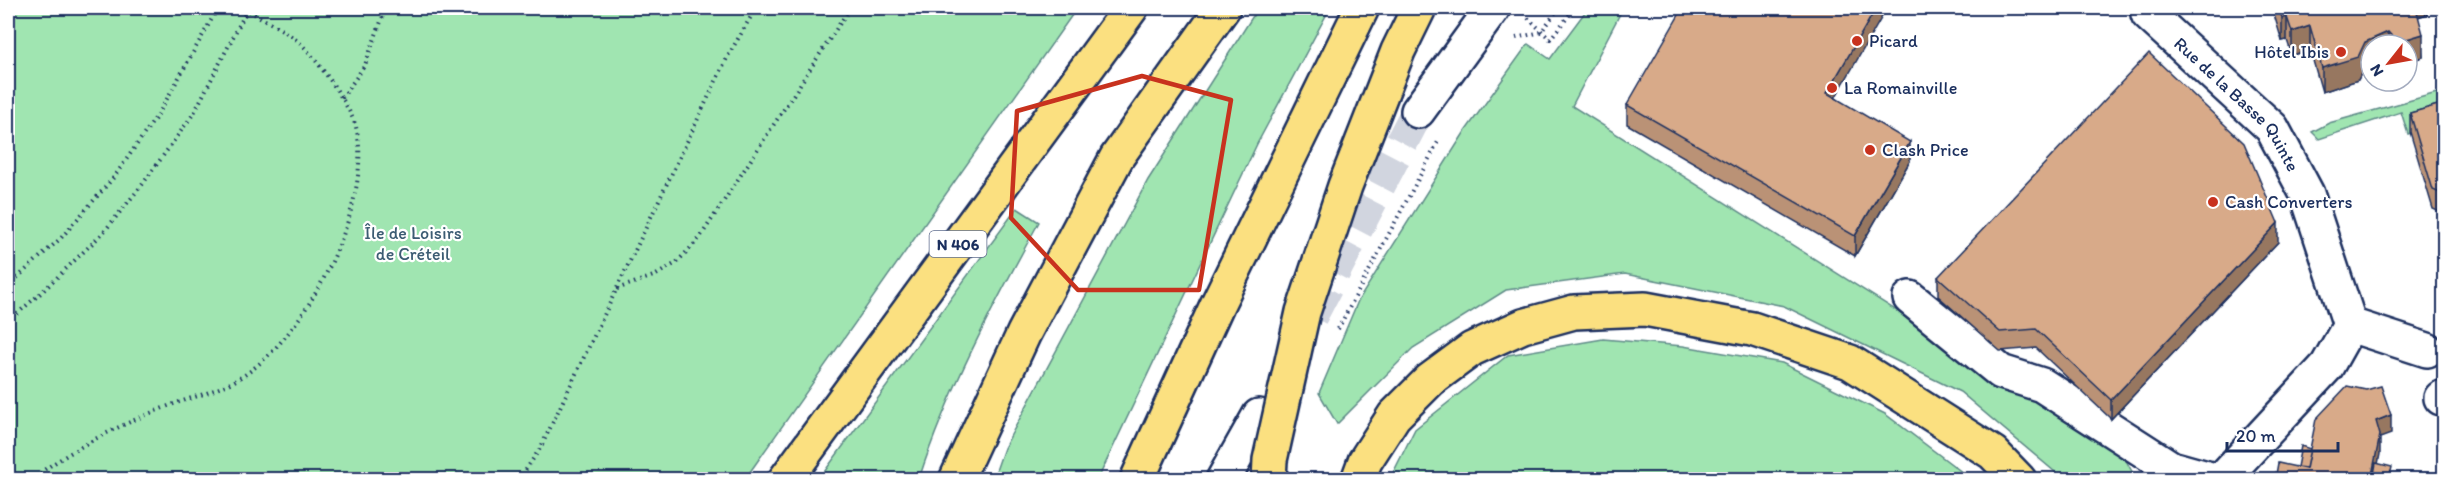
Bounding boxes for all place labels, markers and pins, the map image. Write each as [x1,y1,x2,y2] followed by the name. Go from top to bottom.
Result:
[1869,30,1918,52] place label: Picard
[1850,34,1864,48] marker: Picard
[2254,41,2329,63] place label: Hôtel Ibis
[2334,45,2348,59] marker: Hôtel Ibis
[1844,77,1957,99] place label: La Romainville
[1825,81,1839,95] marker: La Romainville
[1882,139,1969,161] place label: Clash Price
[1863,143,1877,157] marker: Clash Price
[2225,191,2352,213] place label: Cash Converters
[2206,195,2220,209] marker: Cash Converters

